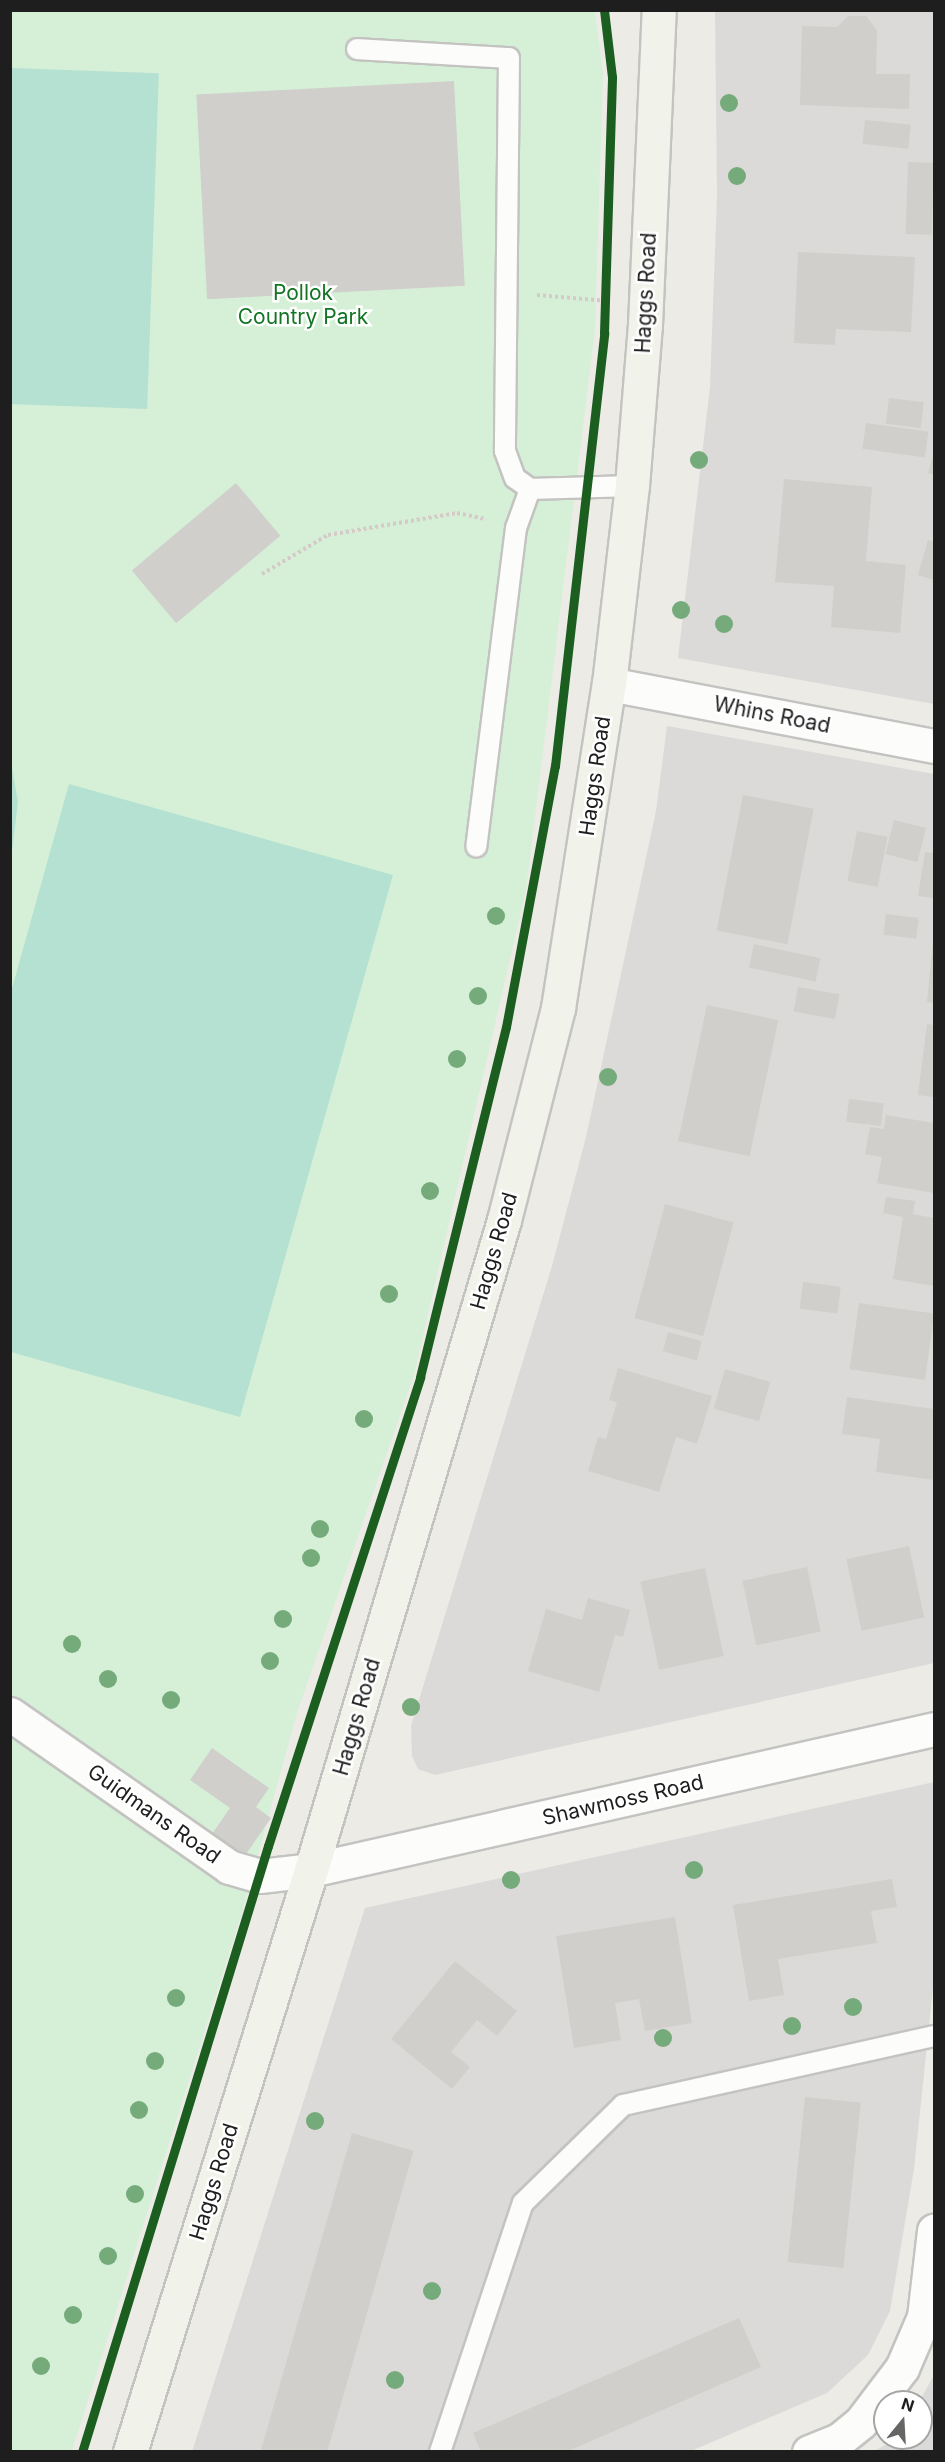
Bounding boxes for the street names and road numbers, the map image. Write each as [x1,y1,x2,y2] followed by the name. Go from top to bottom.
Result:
[630,232,662,354] street label: Haggs Road
[712,691,832,739] street label: Whins Road
[574,714,616,838] street label: Haggs Road
[465,1189,523,1313] street label: Haggs Road
[328,1655,386,1779] street label: Haggs Road
[83,1759,225,1869] street label: Guidmans Road
[540,1769,706,1831] street label: Shawmoss Road
[184,2121,244,2243] street label: Haggs Road

